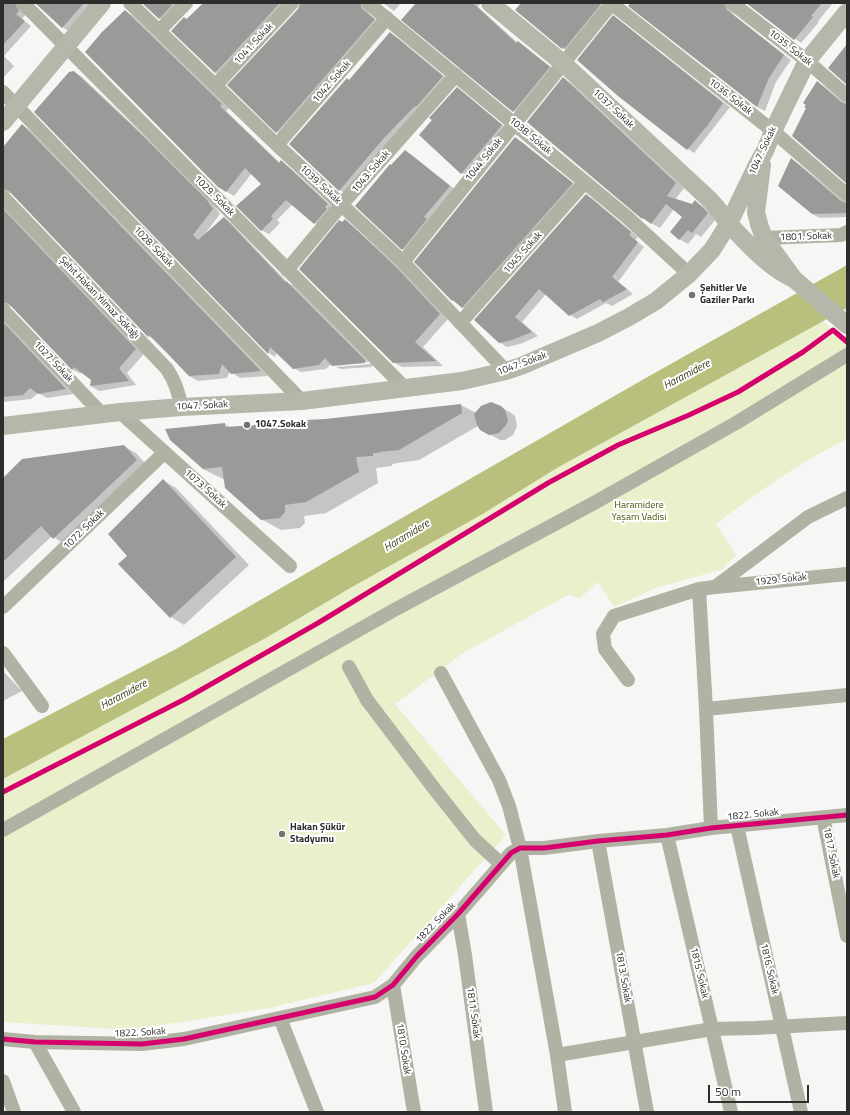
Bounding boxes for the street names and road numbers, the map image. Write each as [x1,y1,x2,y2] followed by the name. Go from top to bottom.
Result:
[232,21,276,67] street label: 1041. Sokak
[766,27,814,69] street label: 1035. Sokak
[310,58,354,106] street label: 1042. Sokak
[706,76,754,118] street label: 1036. Sokak
[590,87,636,131] street label: 1037. Sokak
[506,115,554,157] street label: 1038. Sokak
[747,125,779,177] street label: 1047. Sokak
[463,136,505,184] street label: 1044. Sokak
[349,148,393,196] street label: 1043. Sokak
[297,163,343,207] street label: 1039. Sokak
[191,173,237,219] street label: 1029. Sokak
[131,224,175,270] street label: 1028. Sokak
[501,230,545,276] street label: 1045. Sokak
[780,230,832,244] street label: 1801. Sokak
[56,254,142,342] street label: Şehit Hakan Yılmaz Sokağı
[31,339,75,385] street label: 1027. Sokak
[496,349,548,379] street label: 1047. Sokak
[176,399,228,413] street label: 1047. Sokak
[182,467,228,511] street label: 1073. Sokak
[61,508,107,552] street label: 1072. Sokak
[755,571,807,589] street label: 1929. Sokak
[727,806,779,824] street label: 1822. Sokak
[820,826,842,880] street label: 1817. Sokak
[414,900,458,946] street label: 1822. Sokak
[757,942,781,996] street label: 1816. Sokak
[687,946,711,1000] street label: 1815. Sokak
[613,950,633,1004] street label: 1813. Sokak
[463,986,483,1040] street label: 1811. Sokak
[393,1022,413,1076] street label: 1810. Sokak
[114,1026,166,1040] street label: 1822. Sokak

